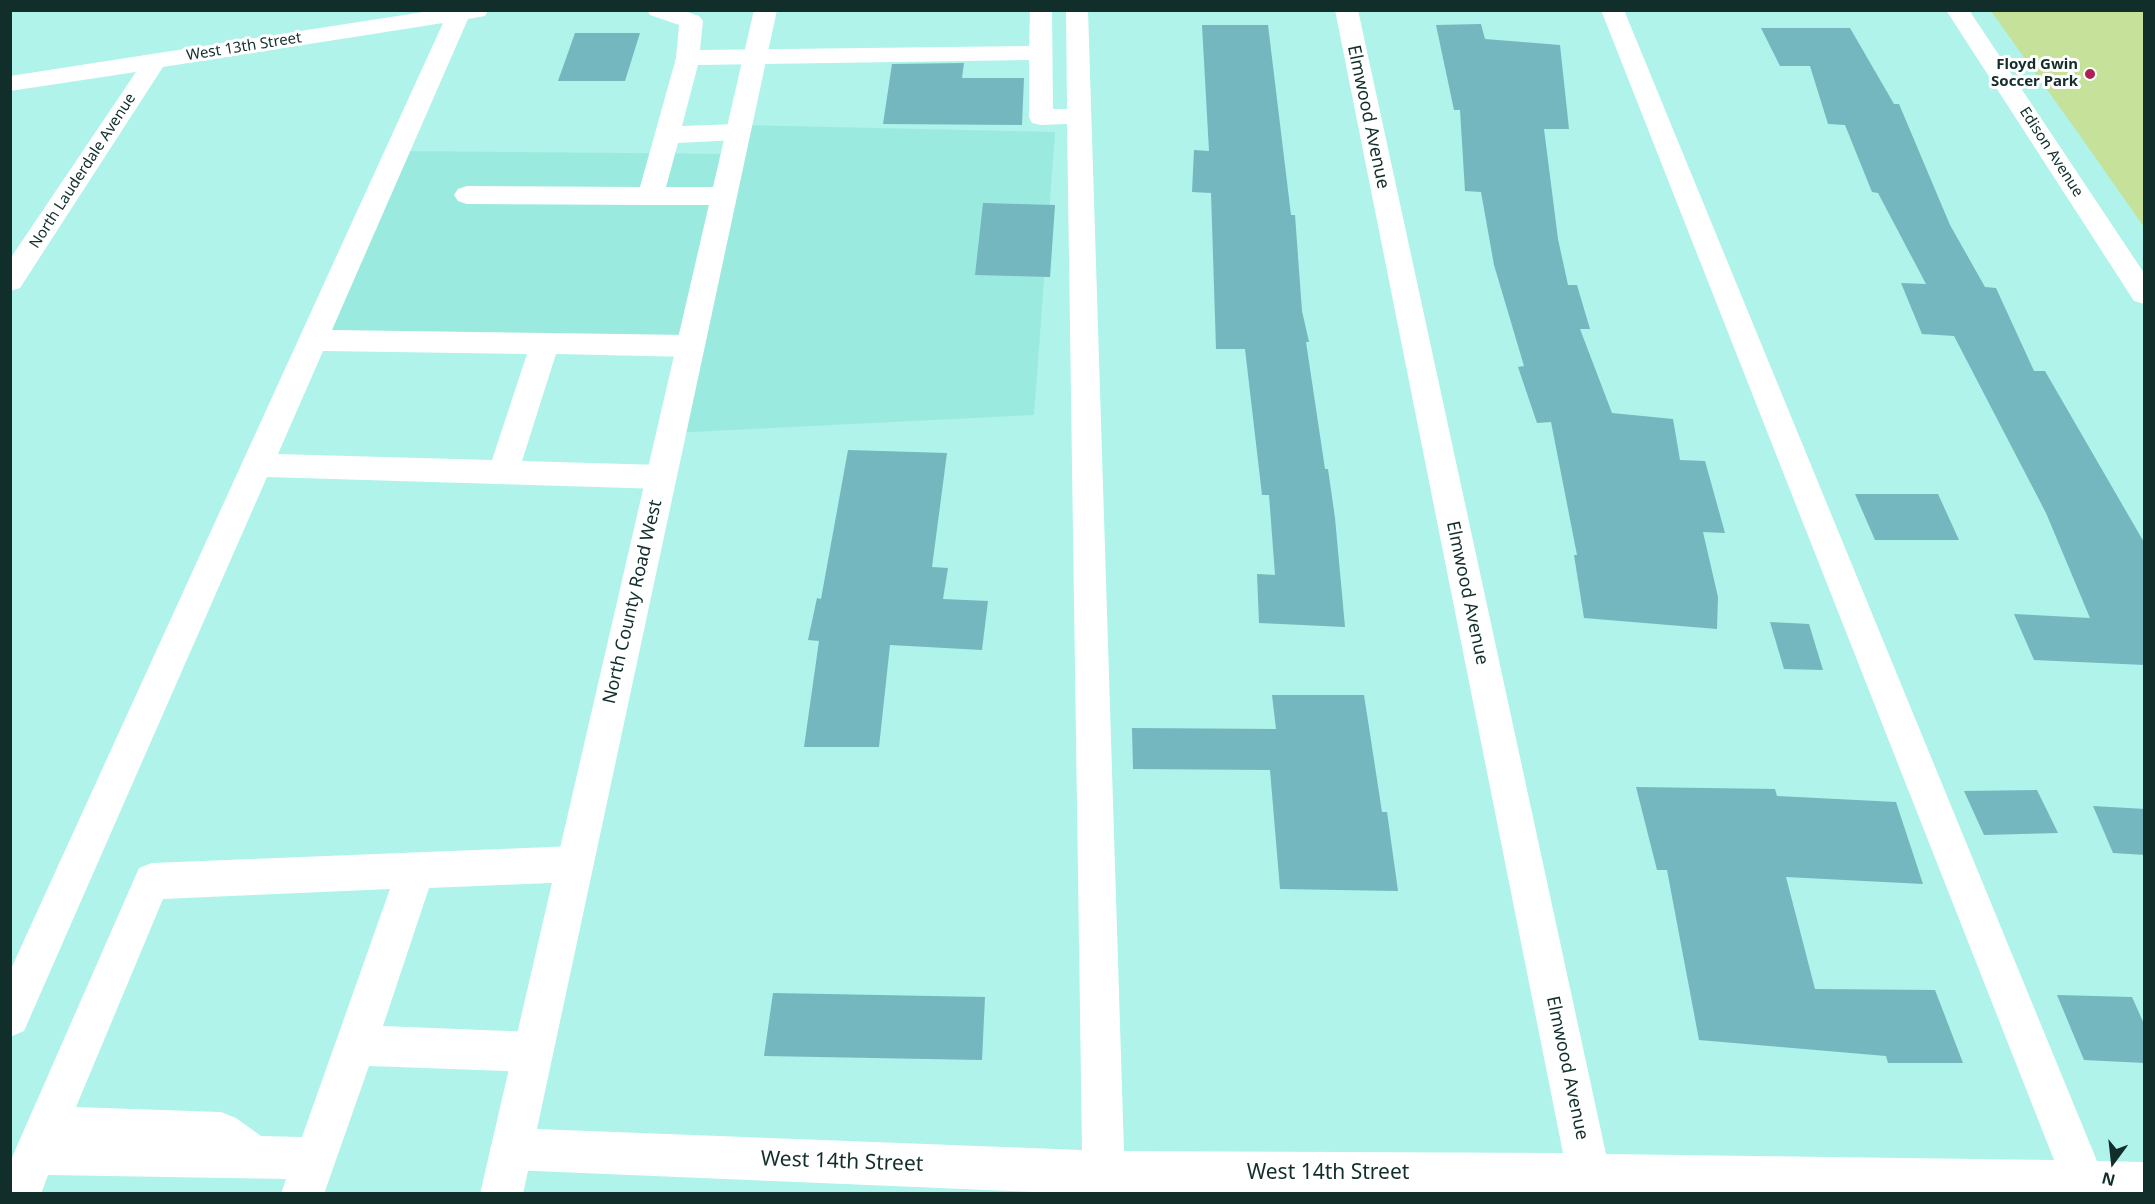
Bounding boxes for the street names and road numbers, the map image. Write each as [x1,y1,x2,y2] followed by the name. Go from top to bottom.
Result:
[185,29,303,65] street label: West 13th Street
[1342,43,1394,191] street label: Elmwood Avenue
[26,90,140,252] street label: North Lauderdale Avenue
[2015,104,2087,200] street label: Edison Avenue
[599,498,667,706] street label: North County Road West
[1441,519,1493,667] street label: Elmwood Avenue
[1541,994,1593,1142] street label: Elmwood Avenue
[760,1147,924,1177] street label: West 14th Street
[1247,1160,1409,1186] street label: West 14th Street

